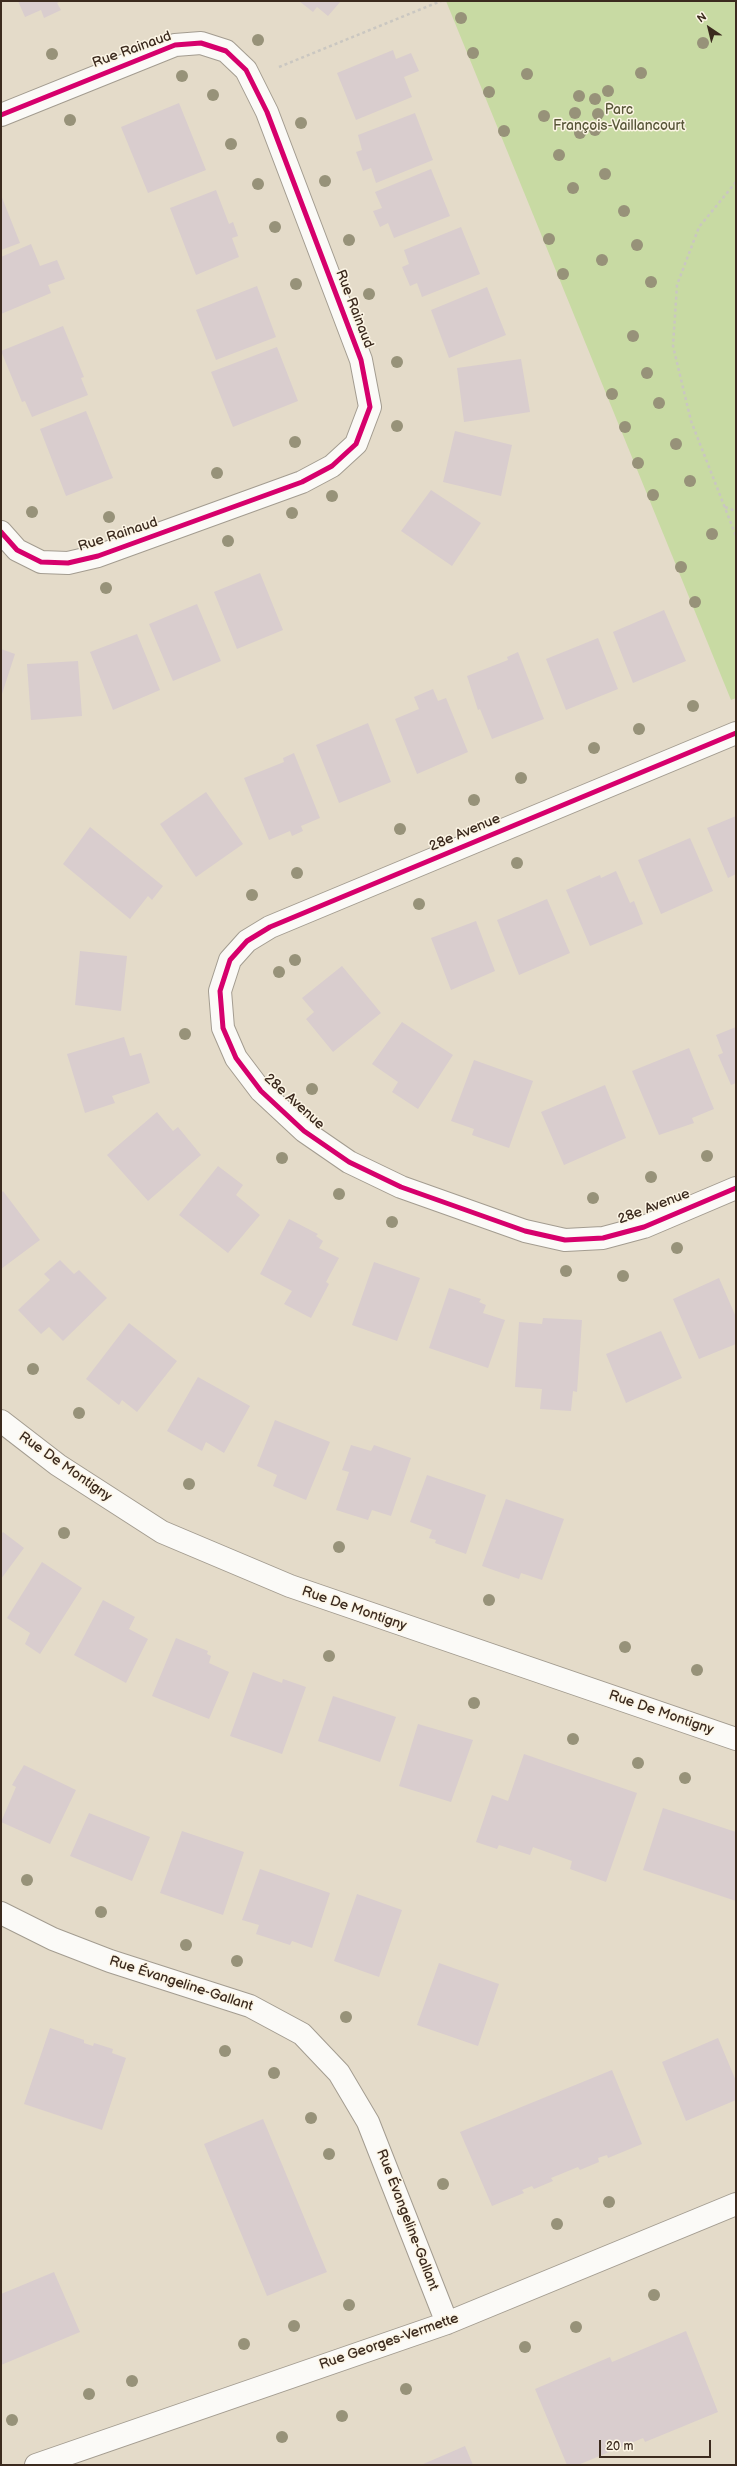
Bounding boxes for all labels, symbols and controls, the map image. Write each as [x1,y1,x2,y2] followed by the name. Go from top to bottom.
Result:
[689,8,729,48] north arrow
[695,10,709,25] text: N
[90,28,174,72] street label: Rue Rainaud
[553,102,685,134] park label: Parc François-Vaillancourt
[331,267,377,351] street label: Rue Rainaud
[76,514,160,556] street label: Rue Rainaud
[427,811,503,855] street label: 28e Avenue
[260,1071,328,1133] street label: 28e Avenue
[616,1186,692,1228] street label: 28e Avenue
[15,1429,115,1505] street label: Rue De Montigny
[299,1583,409,1635] street label: Rue De Montigny
[606,1687,716,1739] street label: Rue De Montigny
[107,1953,255,2015] street label: Rue Évangeline-Gallant
[372,2147,442,2293] street label: Rue Évangeline-Gallant
[317,2310,461,2374] street label: Rue Georges-Vermette
[601,2432,713,2458] scale bar
[606,2439,633,2454] text: 20 m

